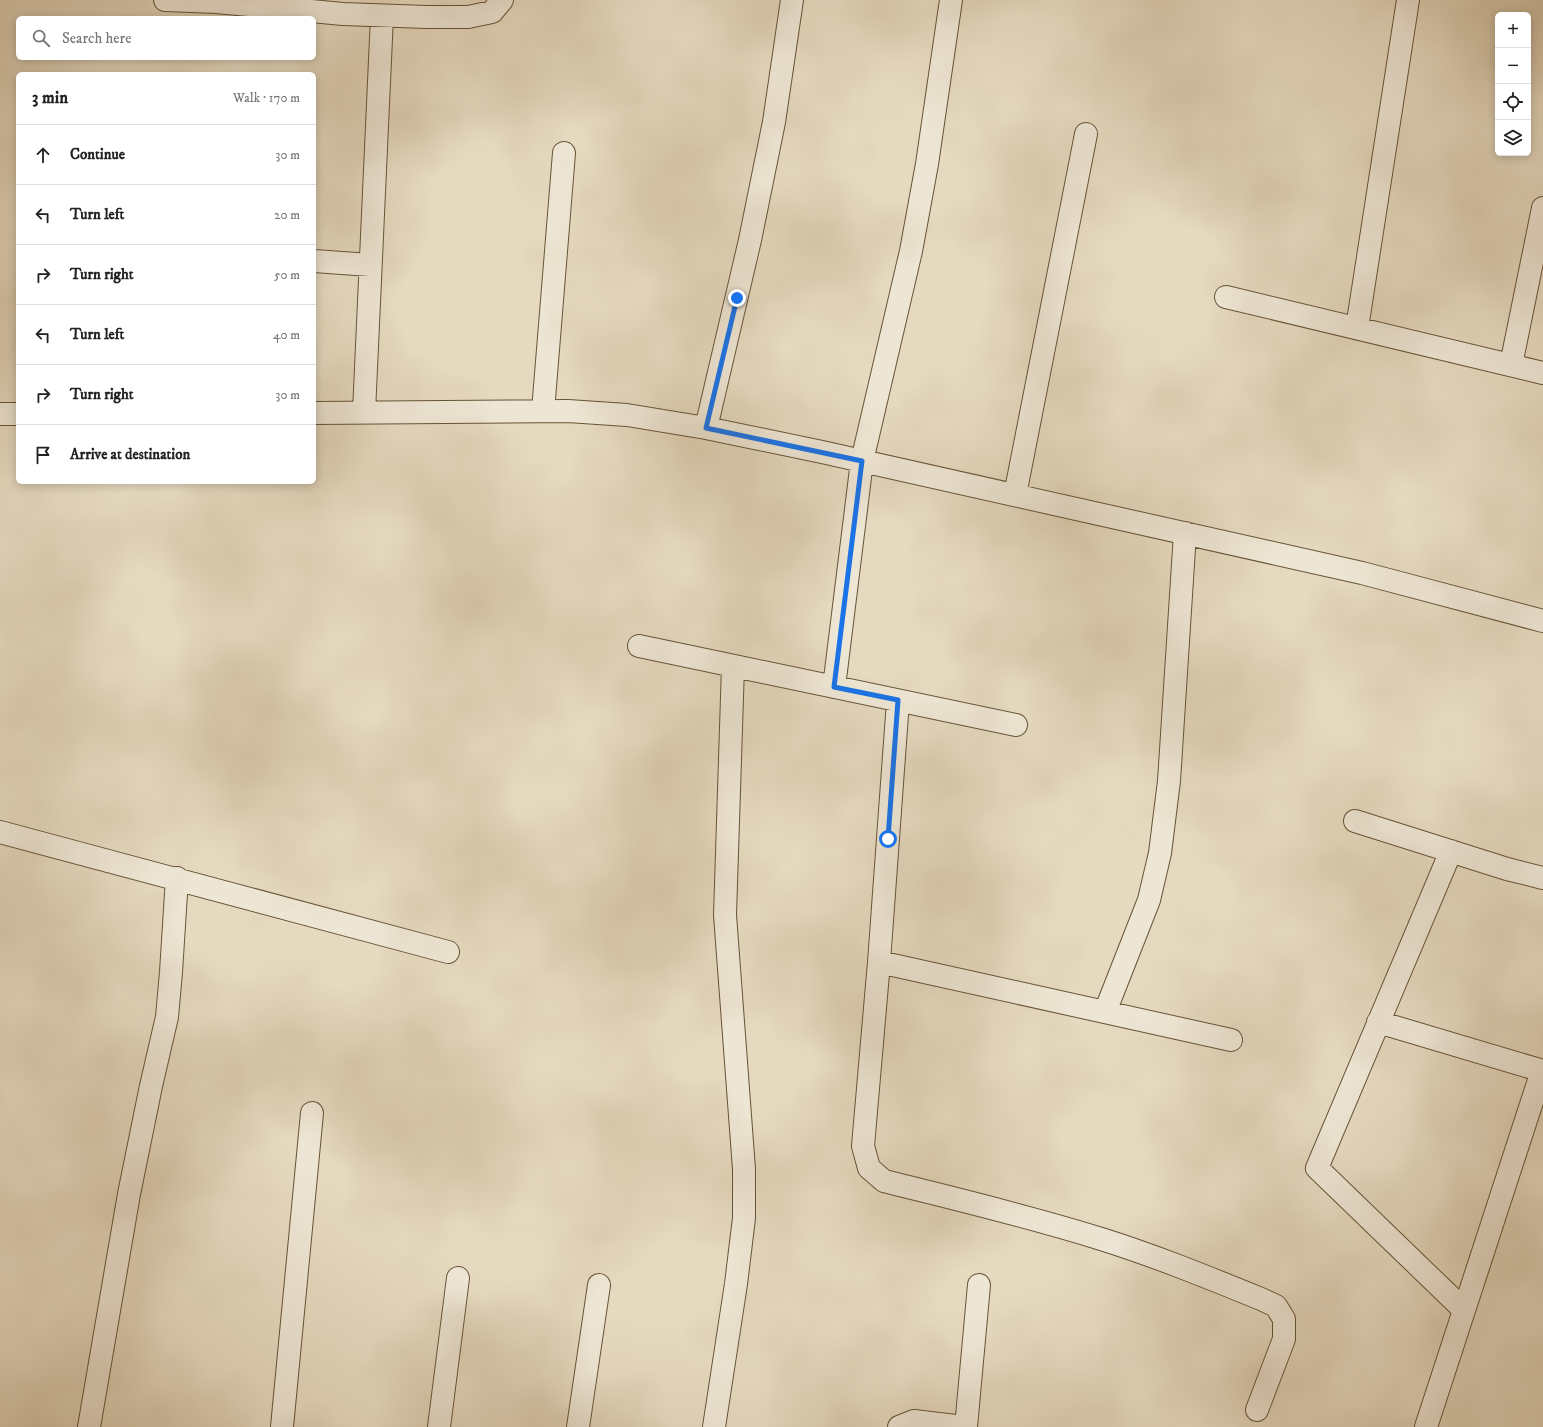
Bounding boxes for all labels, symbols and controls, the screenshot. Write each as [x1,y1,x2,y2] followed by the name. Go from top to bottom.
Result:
[1495,12,1531,156] map controls
[1495,12,1531,48] button: +
[16,16,316,60] search box
[30,27,52,49] icon: search
[62,29,131,48] text: Search here
[1495,48,1531,84] button: −
[1495,84,1531,120] button: locate
[32,87,68,109] text: 3 min
[233,90,300,106] text: Walk · 170 m
[1495,120,1531,156] button: layers
[32,144,54,166] icon: ahead
[70,145,125,164] text: Continue
[276,147,300,163] text: 30 m
[32,204,54,226] icon: left
[70,205,124,224] text: Turn left
[274,207,300,223] text: 20 m
[32,264,54,286] icon: right
[70,265,133,284] text: Turn right
[274,267,300,283] text: 50 m
[728,289,746,307] route end
[32,324,54,346] icon: left
[70,325,124,344] text: Turn left
[273,327,300,343] text: 40 m
[32,384,54,406] icon: right
[70,385,133,404] text: Turn right
[276,387,300,403] text: 30 m
[32,444,54,466] icon: arrive
[70,445,190,464] text: Arrive at destination
[879,830,897,848] route start

